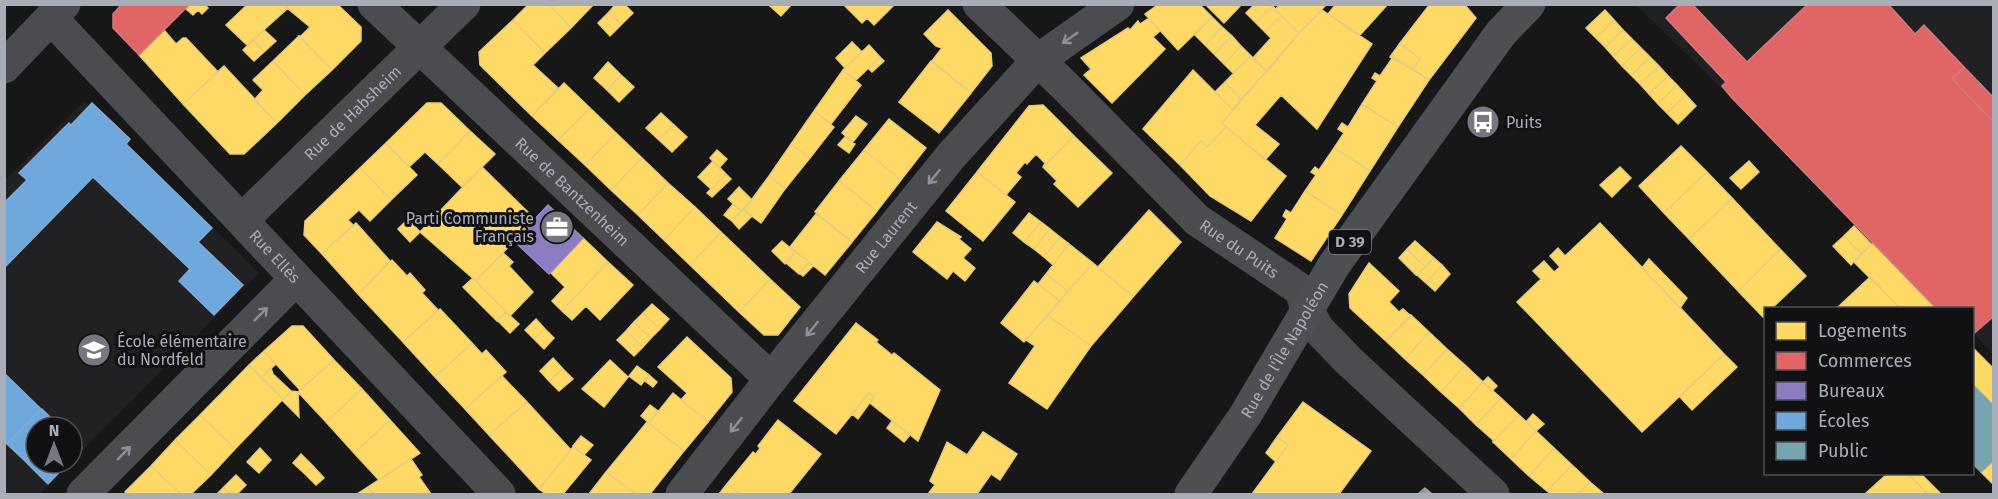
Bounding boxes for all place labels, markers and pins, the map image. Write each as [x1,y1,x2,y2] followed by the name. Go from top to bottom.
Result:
[1465,104,1501,140] bus stop icon: Puits
[1506,113,1542,132] place label: Puits
[406,209,534,247] place label: Parti Communiste Français
[539,209,575,245] office icon: Parti Communiste Français
[117,331,247,369] place label: École élémentaire du Nordfeld
[76,332,112,368] school or university icon: École élémentaire du Nordfeld

